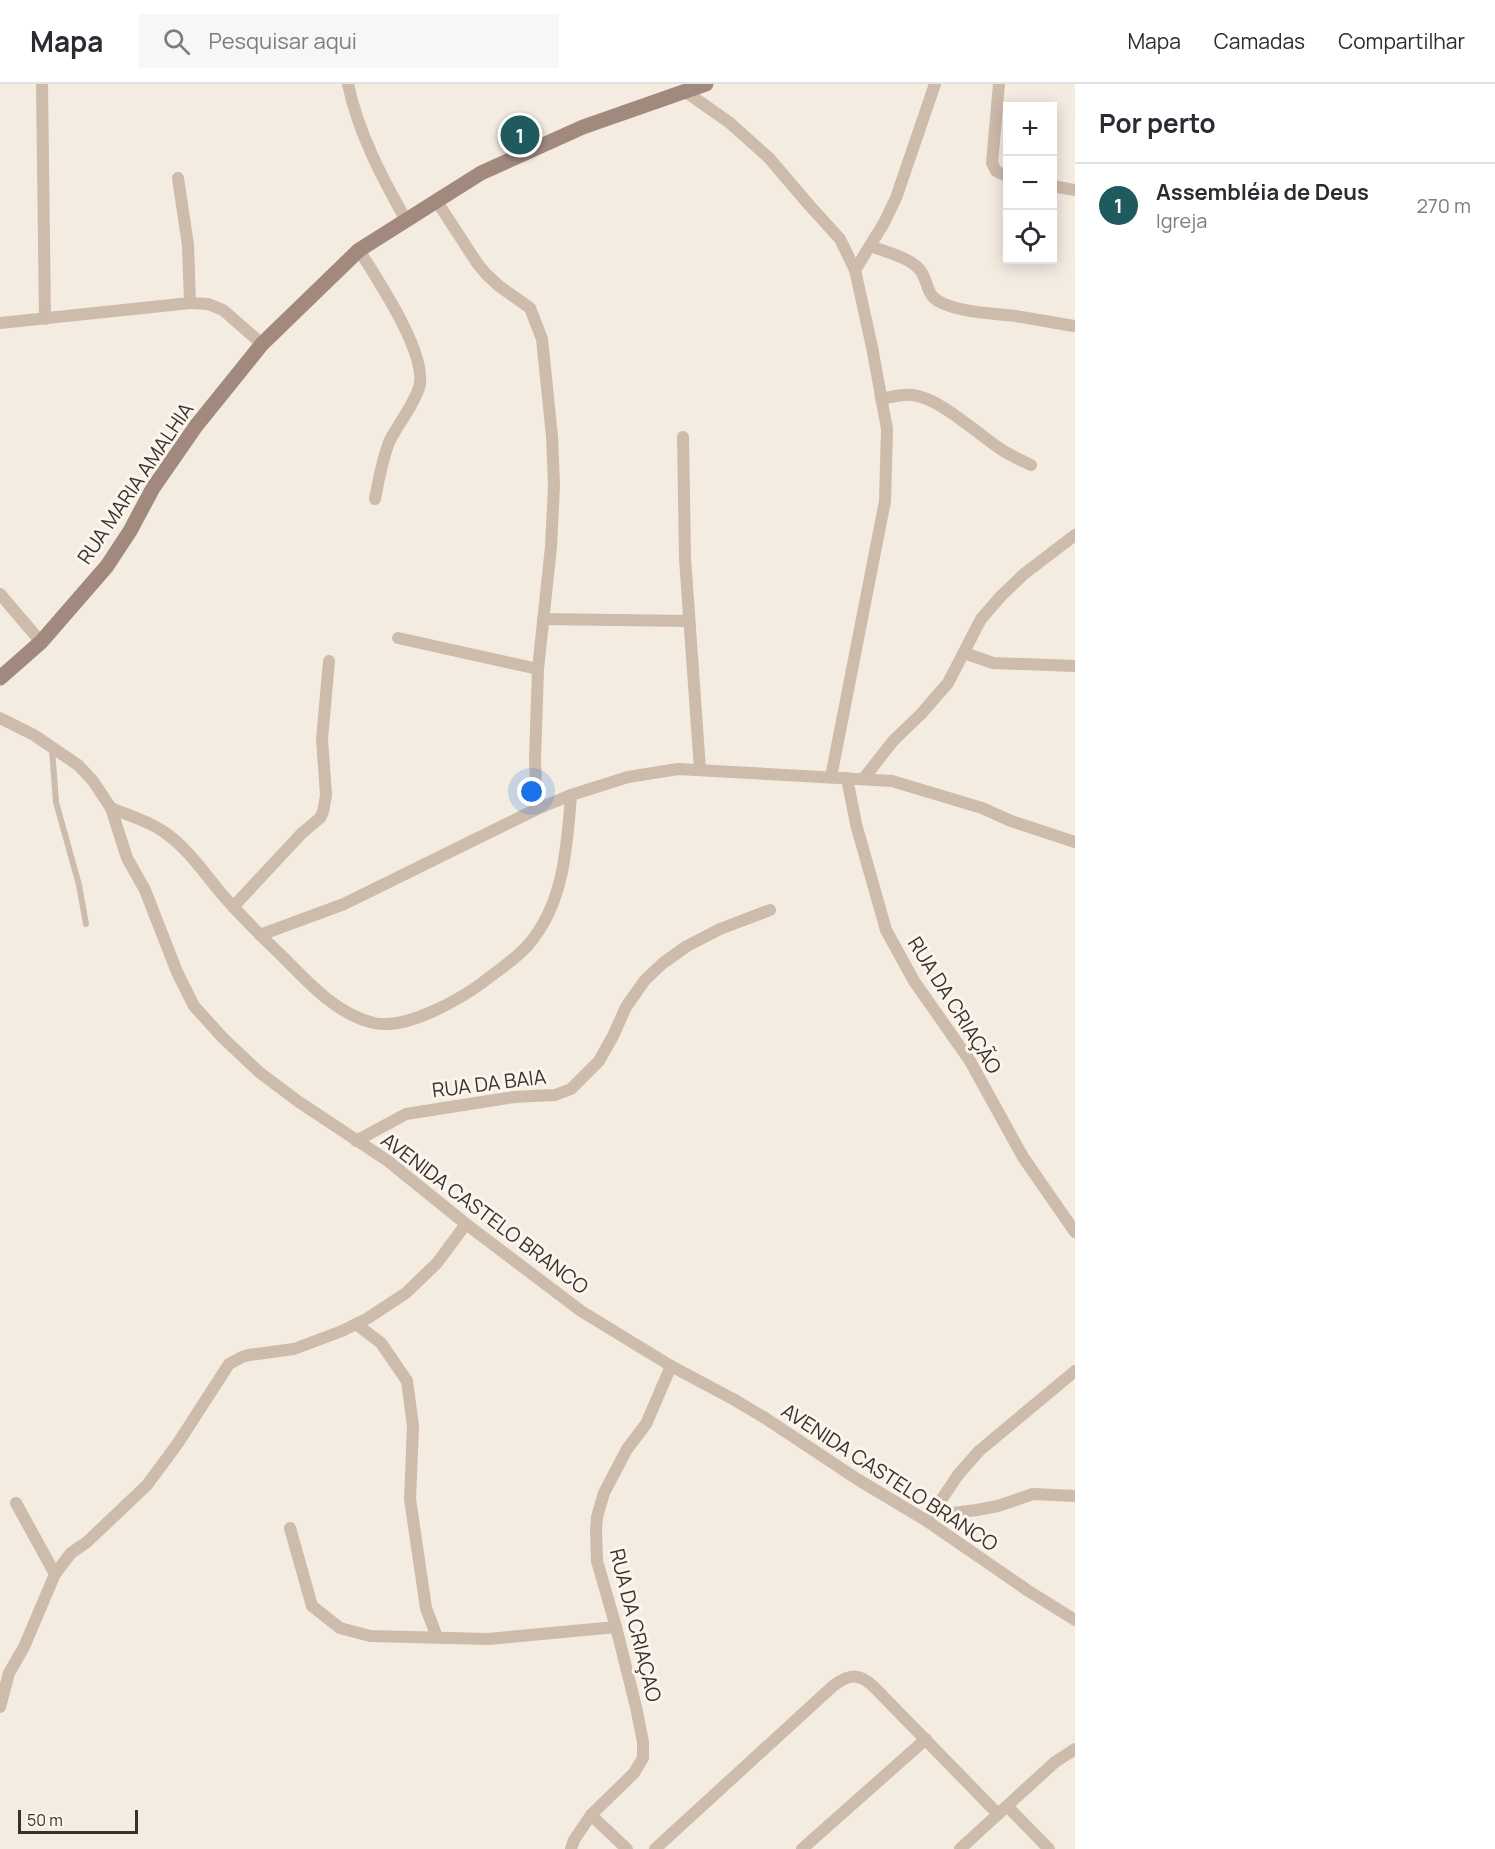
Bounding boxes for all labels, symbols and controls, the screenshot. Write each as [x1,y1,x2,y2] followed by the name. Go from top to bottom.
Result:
[139,14,559,68] search box
[30,22,103,60] text: Mapa
[160,25,193,58] icon: search
[208,26,357,56] text: Pesquisar aqui
[1127,27,1181,55] text: Mapa
[1214,27,1305,55] text: Camadas
[1338,27,1465,55] text: Compartilhar
[1003,102,1057,264] map controls
[1003,102,1057,156] button: +
[1099,105,1216,141] text: Por perto
[500,112,540,158] pin: 1
[1003,156,1057,210] button: −
[1156,177,1369,207] text: Assembléia de Deus
[1114,192,1123,219] text: 1
[1416,192,1471,219] text: 270 m
[1156,207,1207,234] text: Igreja
[1003,210,1057,264] button: locate
[71,397,199,569] street label: RUA MARIA AMALHIA
[517,777,546,806] your location
[902,931,1008,1079] street label: RUA DA CRIAÇÃO
[430,1063,548,1103] street label: RUA DA BAIA
[376,1126,594,1300] street label: AVENIDA CASTELO BRANCO
[777,1397,1003,1557] street label: AVENIDA CASTELO BRANCO
[604,1546,668,1704] street label: RUA DA CRIAÇAO
[18,1807,138,1834] scale bar
[27,1809,63,1831] text: 50 m

